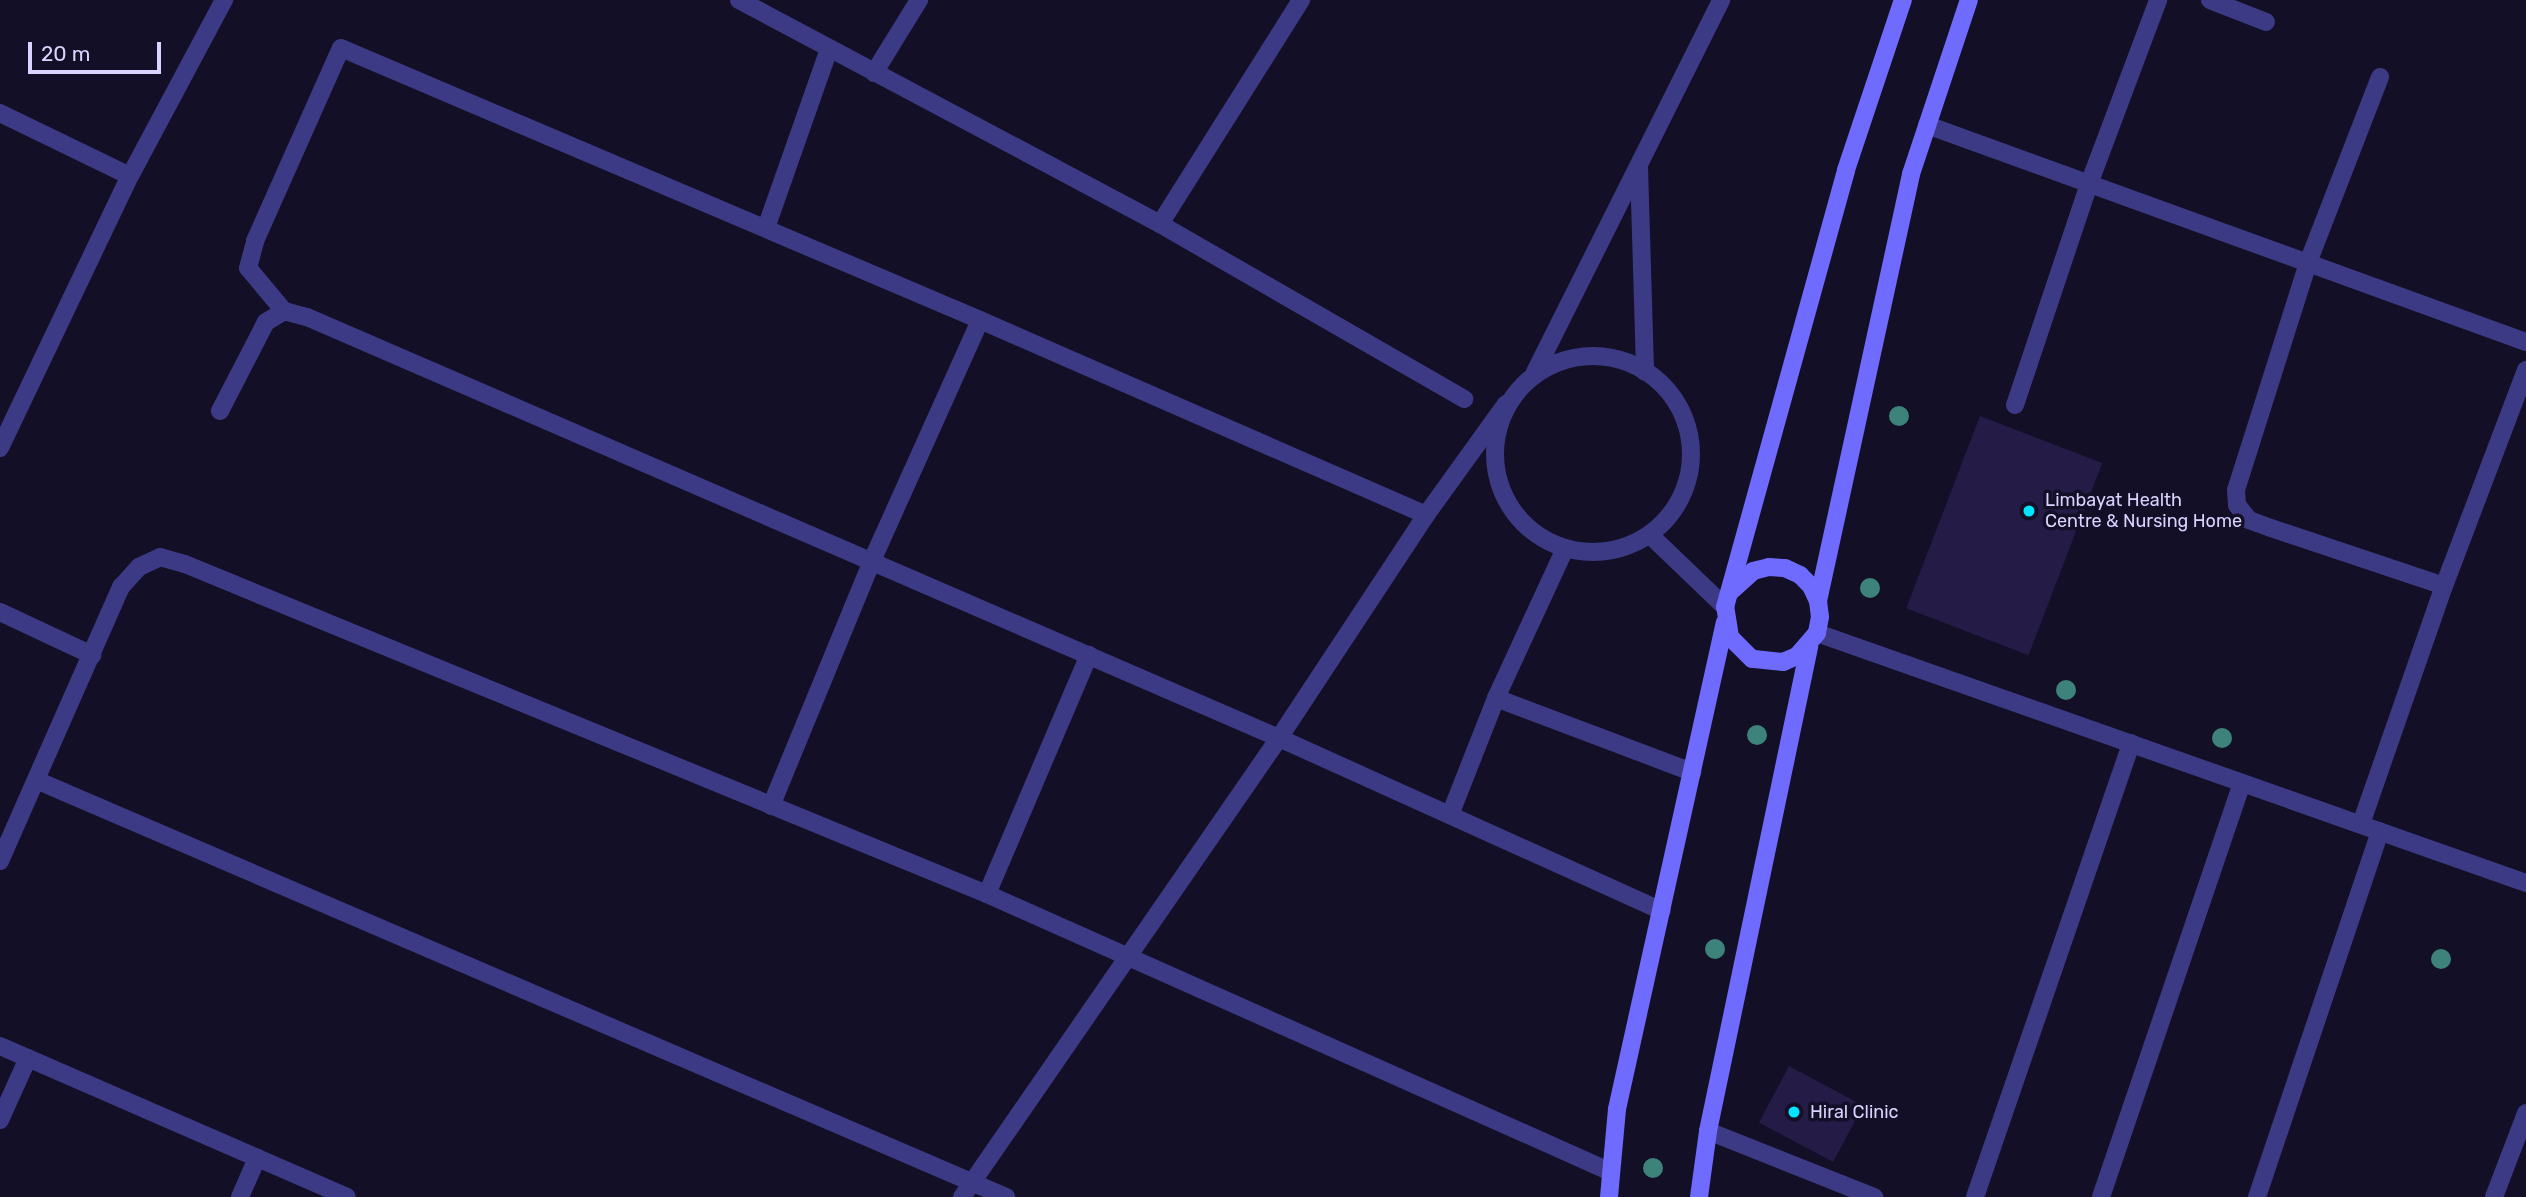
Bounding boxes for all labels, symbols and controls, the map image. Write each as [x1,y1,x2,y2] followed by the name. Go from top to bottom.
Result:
[32,28,164,72] scale bar
[41,41,90,66] text: 20 m
[2045,490,2242,532] place label: Limbayat Health Centre & Nursing Home
[2019,501,2039,521] marker: Limbayat Health Centre & Nursing Home
[1810,1101,1899,1123] place label: Hiral Clinic
[1784,1102,1804,1122] marker: Hiral Clinic

